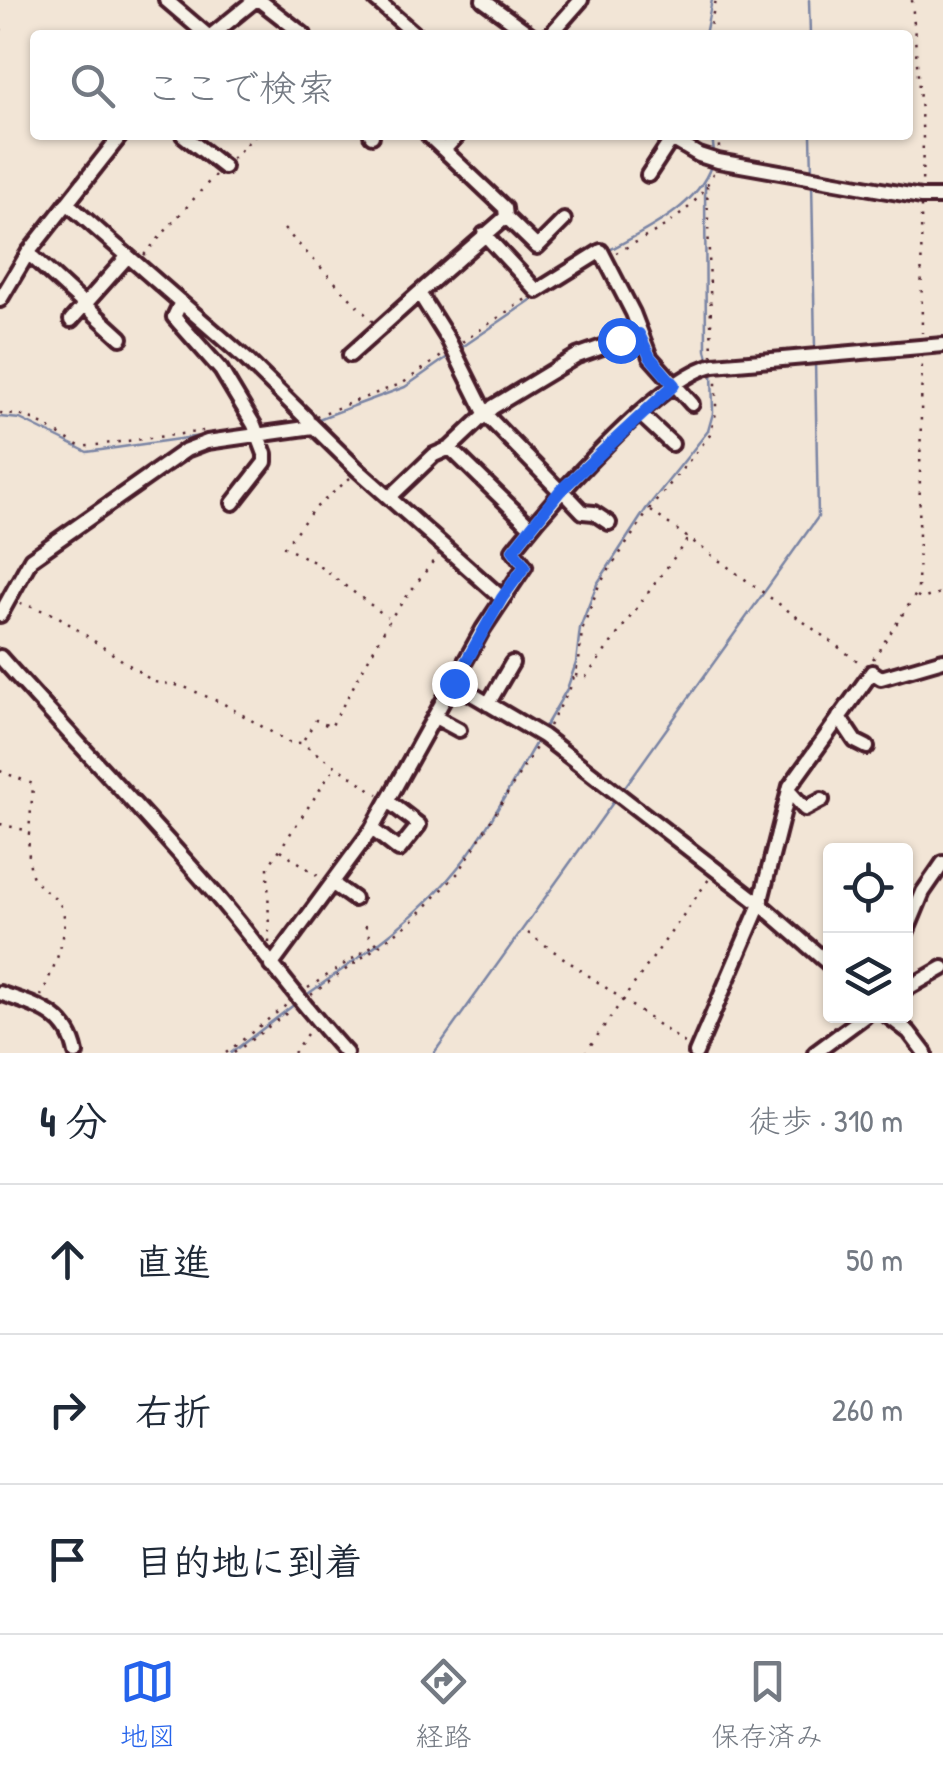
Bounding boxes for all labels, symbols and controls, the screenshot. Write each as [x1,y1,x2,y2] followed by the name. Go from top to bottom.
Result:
[30,30,913,140] search box
[65,58,120,113] icon: search
[145,61,335,113] text: ここで検索
[598,318,644,364] route start
[432,661,478,707] route end
[823,843,913,1023] map controls
[823,843,913,933] button: locate
[823,933,913,1023] button: layers
[40,1092,107,1149] text: 4 分
[748,1099,903,1142] text: 徒歩 · 310 m
[40,1232,95,1287] icon: ahead
[135,1235,211,1287] text: 直進
[846,1238,903,1281] text: 50 m
[40,1382,95,1437] icon: right
[135,1385,211,1437] text: 右折
[832,1388,903,1431] text: 260 m
[40,1532,95,1587] icon: arrive
[135,1535,363,1587] text: 目的地に到着
[120,1654,176,1755] tab: 地図
[415,1654,471,1755] tab: 経路
[711,1654,823,1755] tab: 保存済み

